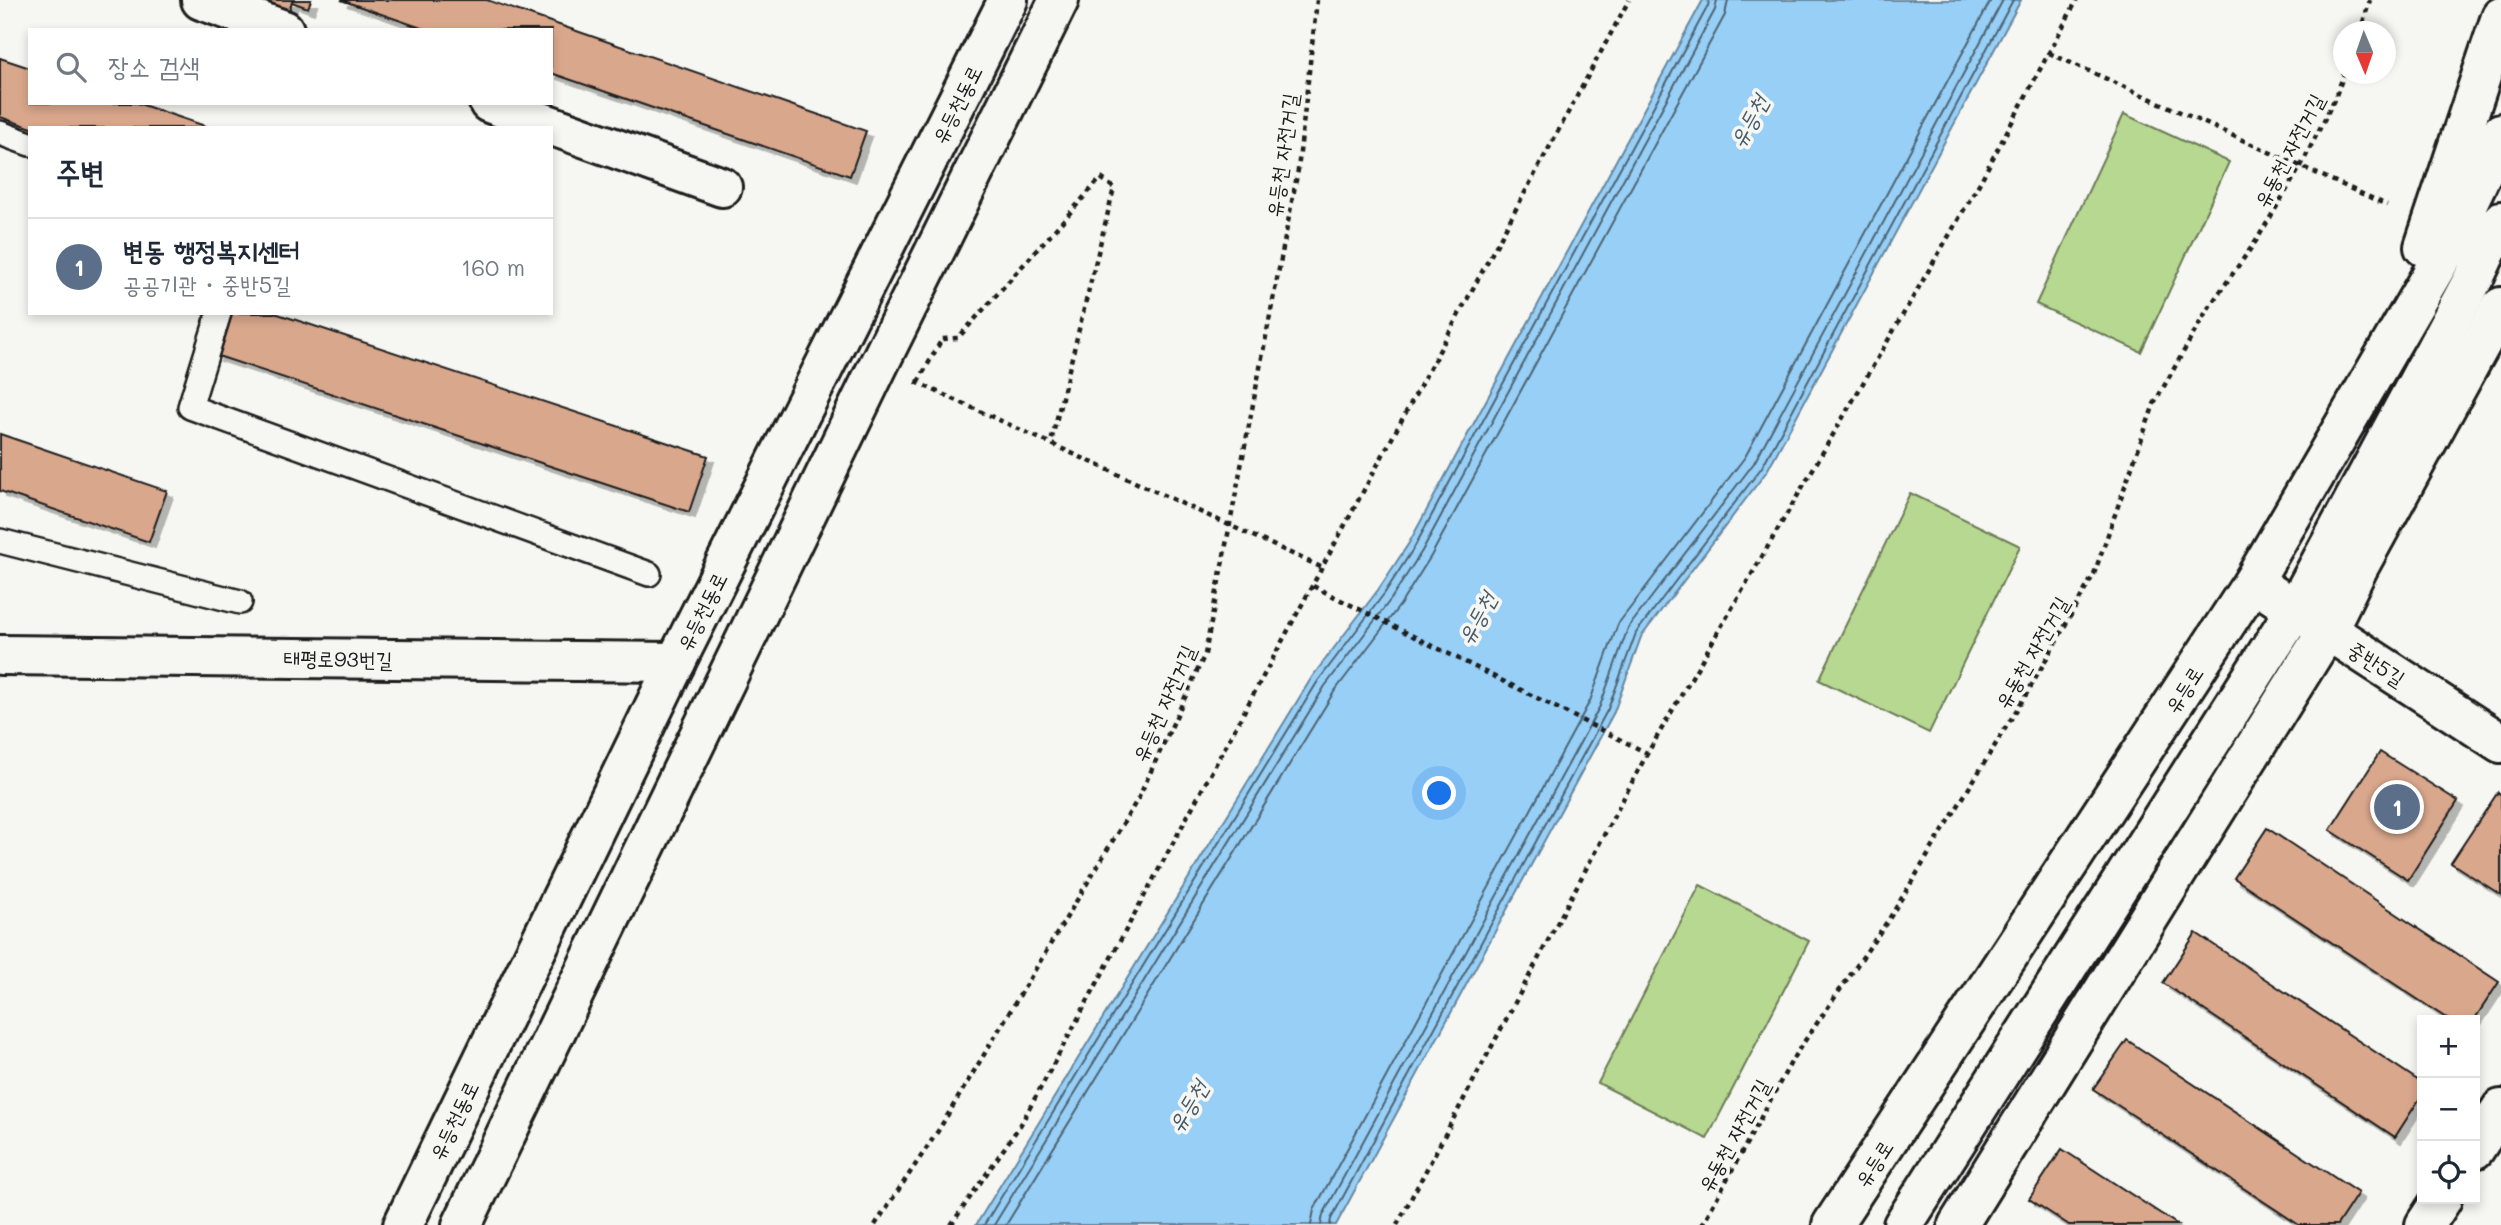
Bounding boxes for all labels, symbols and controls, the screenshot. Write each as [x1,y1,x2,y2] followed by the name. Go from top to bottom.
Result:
[2333,21,2396,84] north arrow
[28,28,553,105] search box
[52,48,90,86] icon: search
[108,49,200,83] text: 장소 검색
[925,60,987,148] street label: 유등천동로
[1721,87,1776,153] water label: 유등천
[2247,88,2329,212] street label: 유동천 자전거길
[1259,91,1303,219] street label: 유등천 자전거길
[56,151,104,191] text: 주변
[123,233,300,267] text: 변동 행정복지센터
[74,252,84,282] text: 1
[461,252,525,282] text: 160 m
[123,269,291,299] text: 공공기관 · 중반5길
[670,567,732,655] street label: 유등천동로
[1449,584,1504,650] water label: 유등천
[1988,591,2074,713] street label: 유동천 자전거길
[2343,635,2411,692] street label: 중반5길
[1125,640,1201,766] street label: 유등천 자전거길
[283,644,393,672] street label: 태평로93번길
[2158,660,2208,718] street label: 유등로
[1422,776,1456,810] your location
[2374,781,2420,833] pin: 1
[2417,1015,2480,1204] map controls
[2417,1015,2480,1078] button: +
[1160,1072,1215,1138] water label: 유등천
[1691,1074,1775,1196] street label: 유동천 자전거길
[422,1076,484,1164] street label: 유등천동로
[2417,1078,2480,1141] button: −
[1848,1134,1898,1192] street label: 유등로
[2417,1141,2480,1204] button: locate

